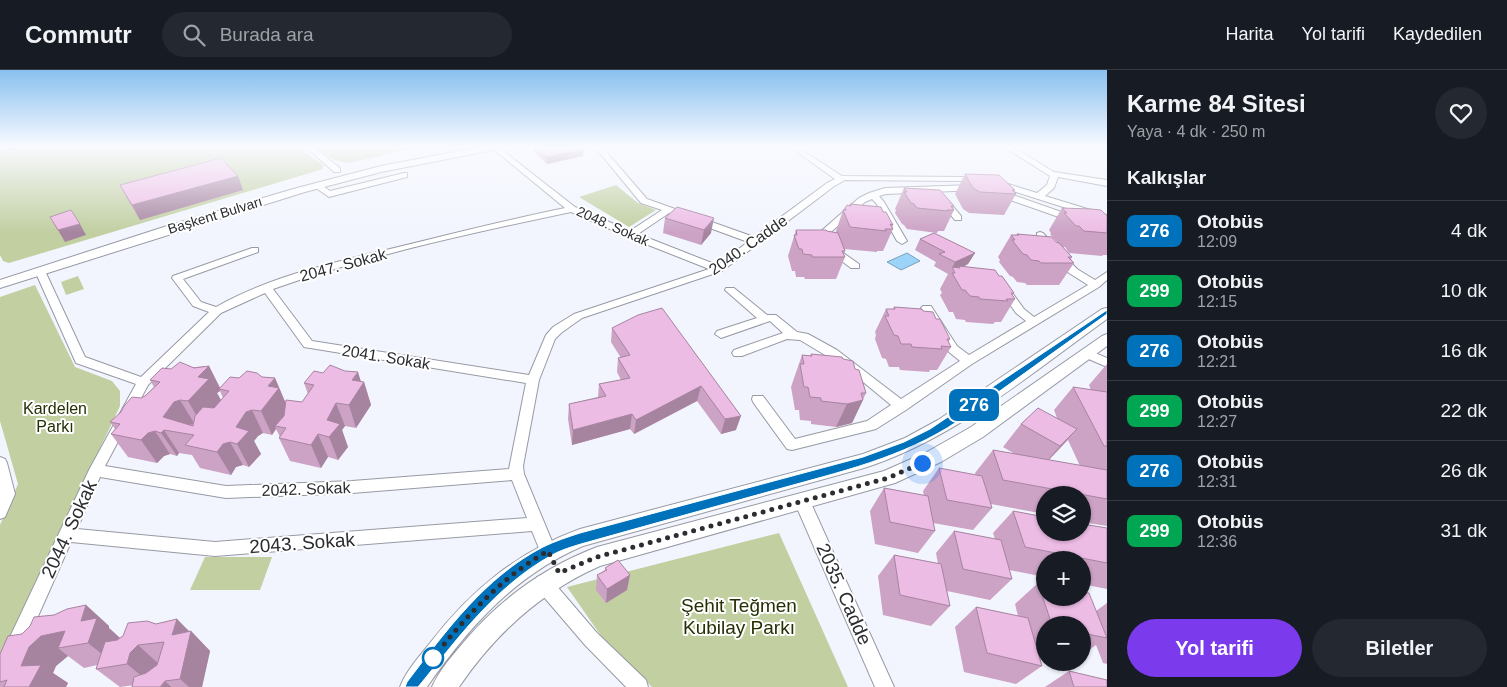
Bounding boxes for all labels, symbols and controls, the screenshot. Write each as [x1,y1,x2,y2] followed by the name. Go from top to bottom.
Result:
[162,12,512,57] search box
[25,21,132,48] text: Commutr
[180,21,208,49] icon: search
[220,24,314,45] text: Burada ara
[1226,24,1274,44] text: Harita
[1302,24,1365,44] text: Yol tarifi
[1393,24,1482,44] text: Kaydedilen
[1435,87,1487,139] button: heart
[1127,90,1306,117] text: Karme 84 Sitesi
[1127,123,1265,140] text: Yaya · 4 dk · 250 m
[1127,167,1206,188] text: Kalkışlar
[166,193,264,237] street label: Başkent Bulvarı
[574,203,653,250] street label: 2048. Sokak
[1197,211,1264,232] text: Otobüs
[706,212,790,278] street label: 2040. Cadde
[1451,220,1487,241] text: 4 dk
[1139,221,1170,241] text: 276
[1197,233,1237,250] text: 12:09
[298,245,389,285] street label: 2047. Sokak
[1197,271,1264,292] text: Otobüs
[1441,280,1487,301] text: 10 dk
[1139,281,1170,301] text: 299
[1197,293,1237,310] text: 12:15
[1197,331,1264,352] text: Otobüs
[1441,340,1487,361] text: 16 dk
[1139,341,1170,361] text: 276
[341,342,432,373] street label: 2041. Sokak
[1197,353,1237,370] text: 12:21
[945,389,1003,421] line badge: 276
[1197,391,1264,412] text: Otobüs
[959,395,989,415] text: 276
[23,400,87,435] park label: Kardelen Parkı
[1441,400,1487,421] text: 22 dk
[1139,401,1170,421] text: 299
[1197,413,1237,430] text: 12:27
[910,451,935,476] your location
[1197,451,1264,472] text: Otobüs
[1441,460,1487,481] text: 26 dk
[1139,461,1170,481] text: 276
[1197,473,1237,490] text: 12:31
[37,476,101,581] street label: 2044. Sokak
[261,479,352,499] street label: 2042. Sokak
[1036,486,1091,671] map controls
[1036,486,1091,541] button: layers
[1197,511,1264,532] text: Otobüs
[1441,520,1487,541] text: 31 dk
[1139,521,1170,541] text: 299
[249,529,356,557] street label: 2043. Sokak
[1197,533,1237,550] text: 12:36
[812,540,876,648] street label: 2035. Cadde
[1036,551,1091,606] button: +
[681,595,797,638] park label: Şehit Teğmen Kubilay Parkı
[1036,616,1091,671] button: −
[1127,619,1302,677] button: Yol tarifi
[1312,619,1487,677] button: Biletler
[422,647,444,669] unlabelled marker

